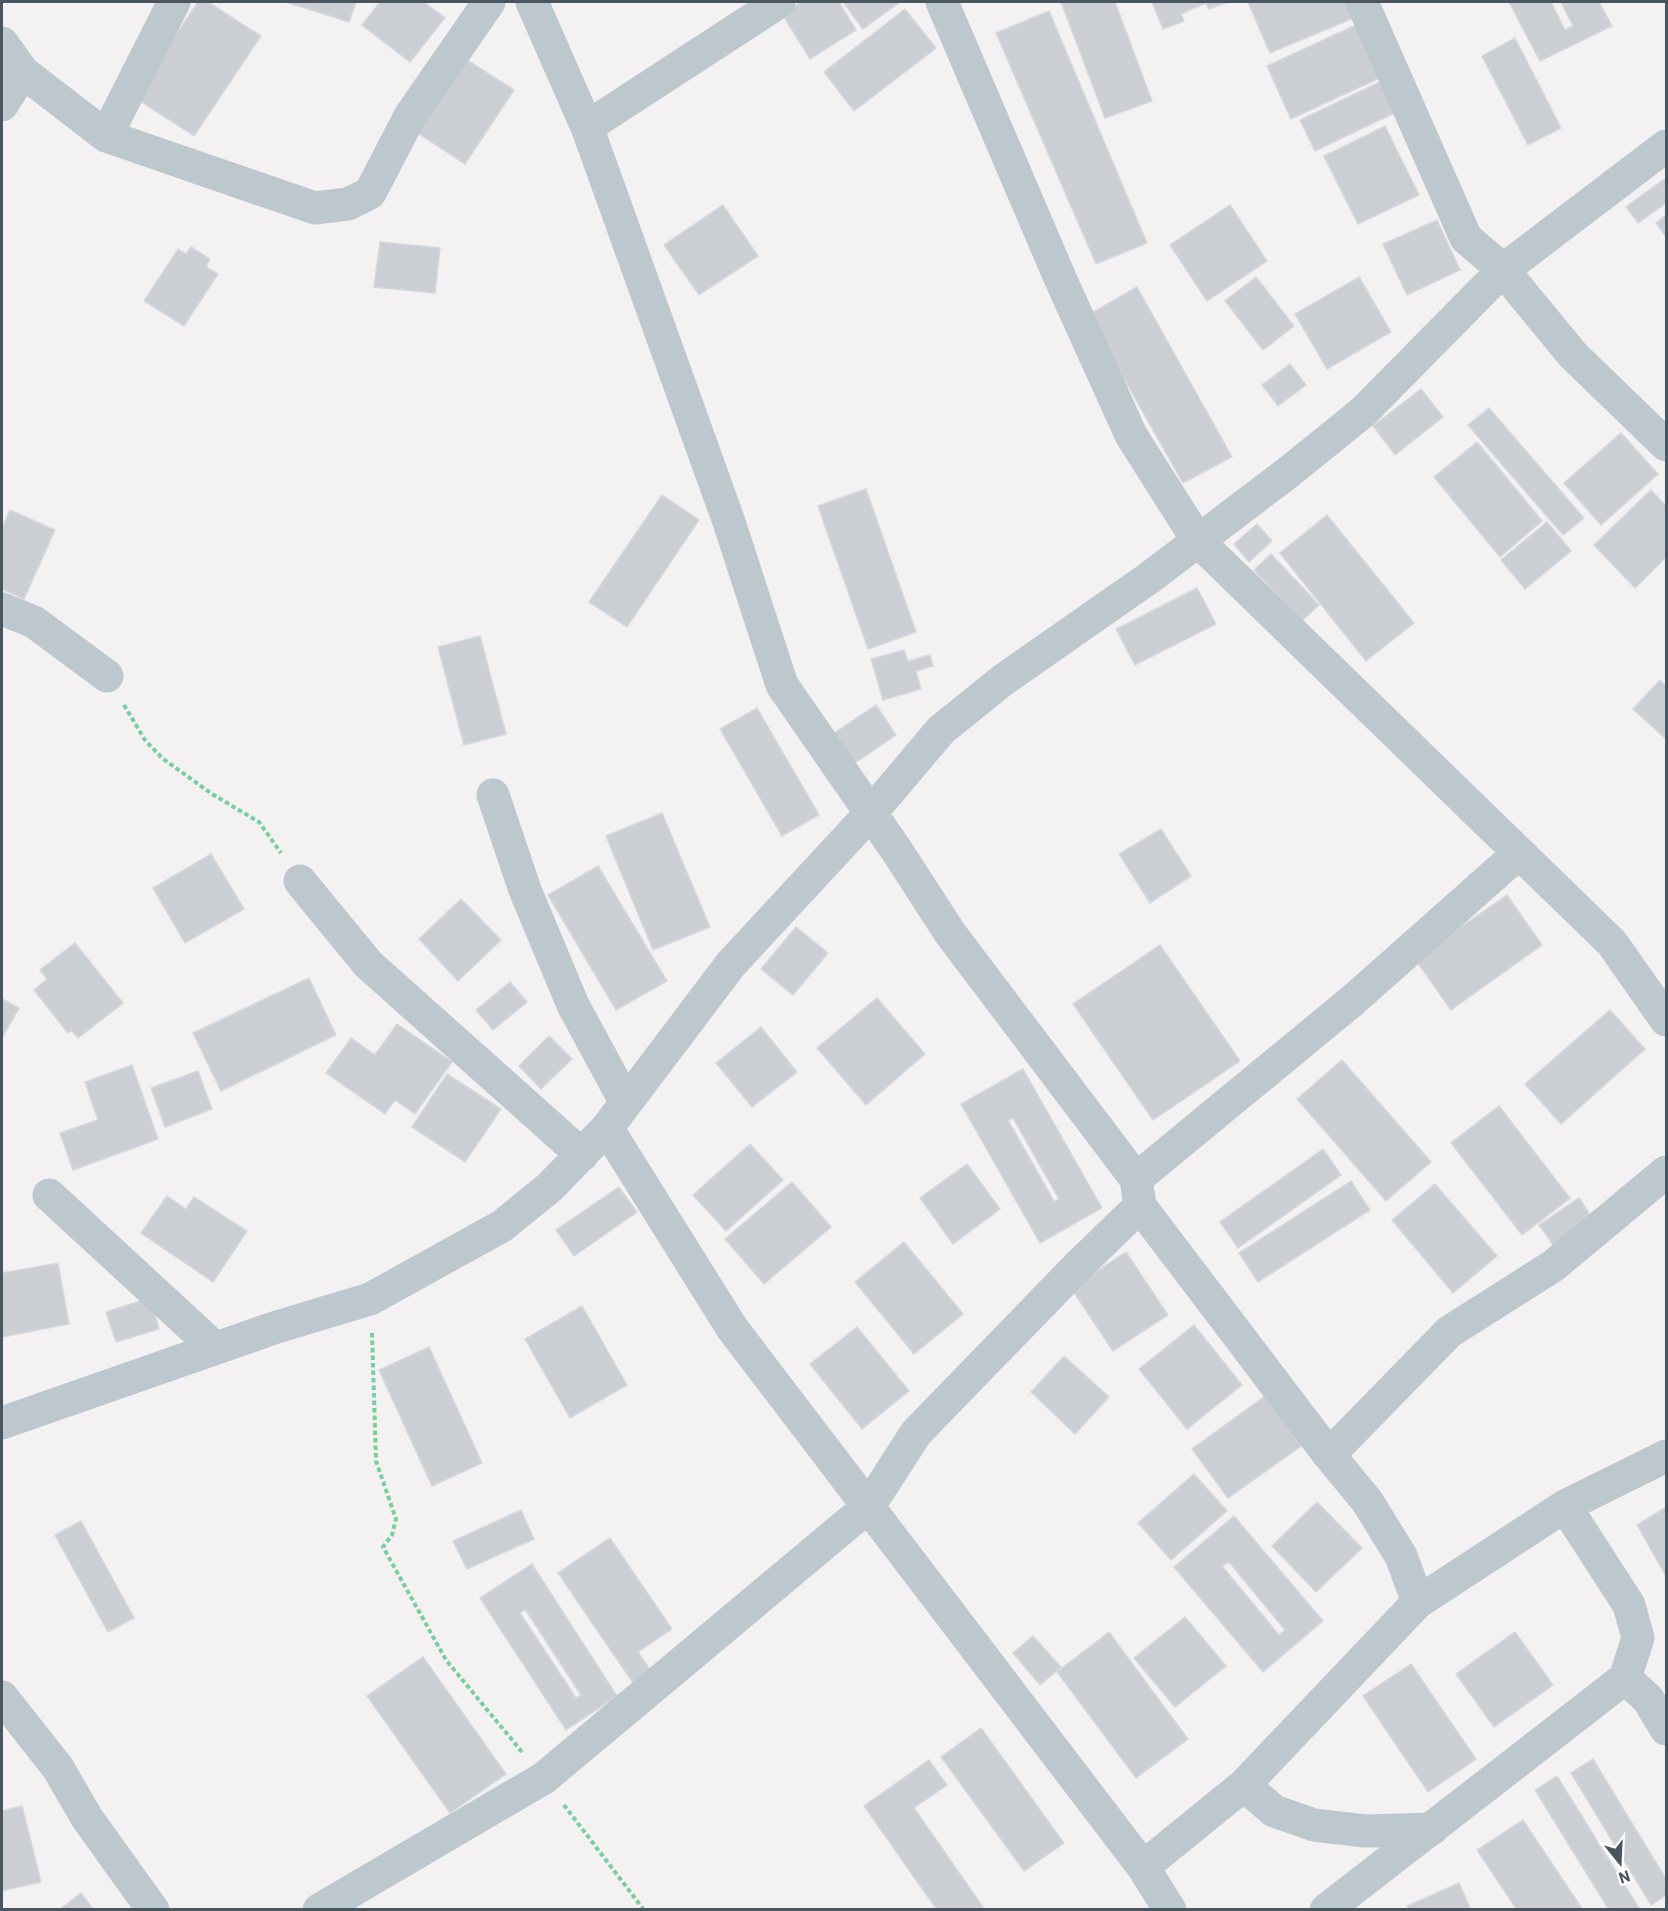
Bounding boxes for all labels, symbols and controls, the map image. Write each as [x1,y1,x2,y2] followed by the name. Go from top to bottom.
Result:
[1590,1833,1650,1893] north arrow
[1617,1867,1633,1888] text: N

